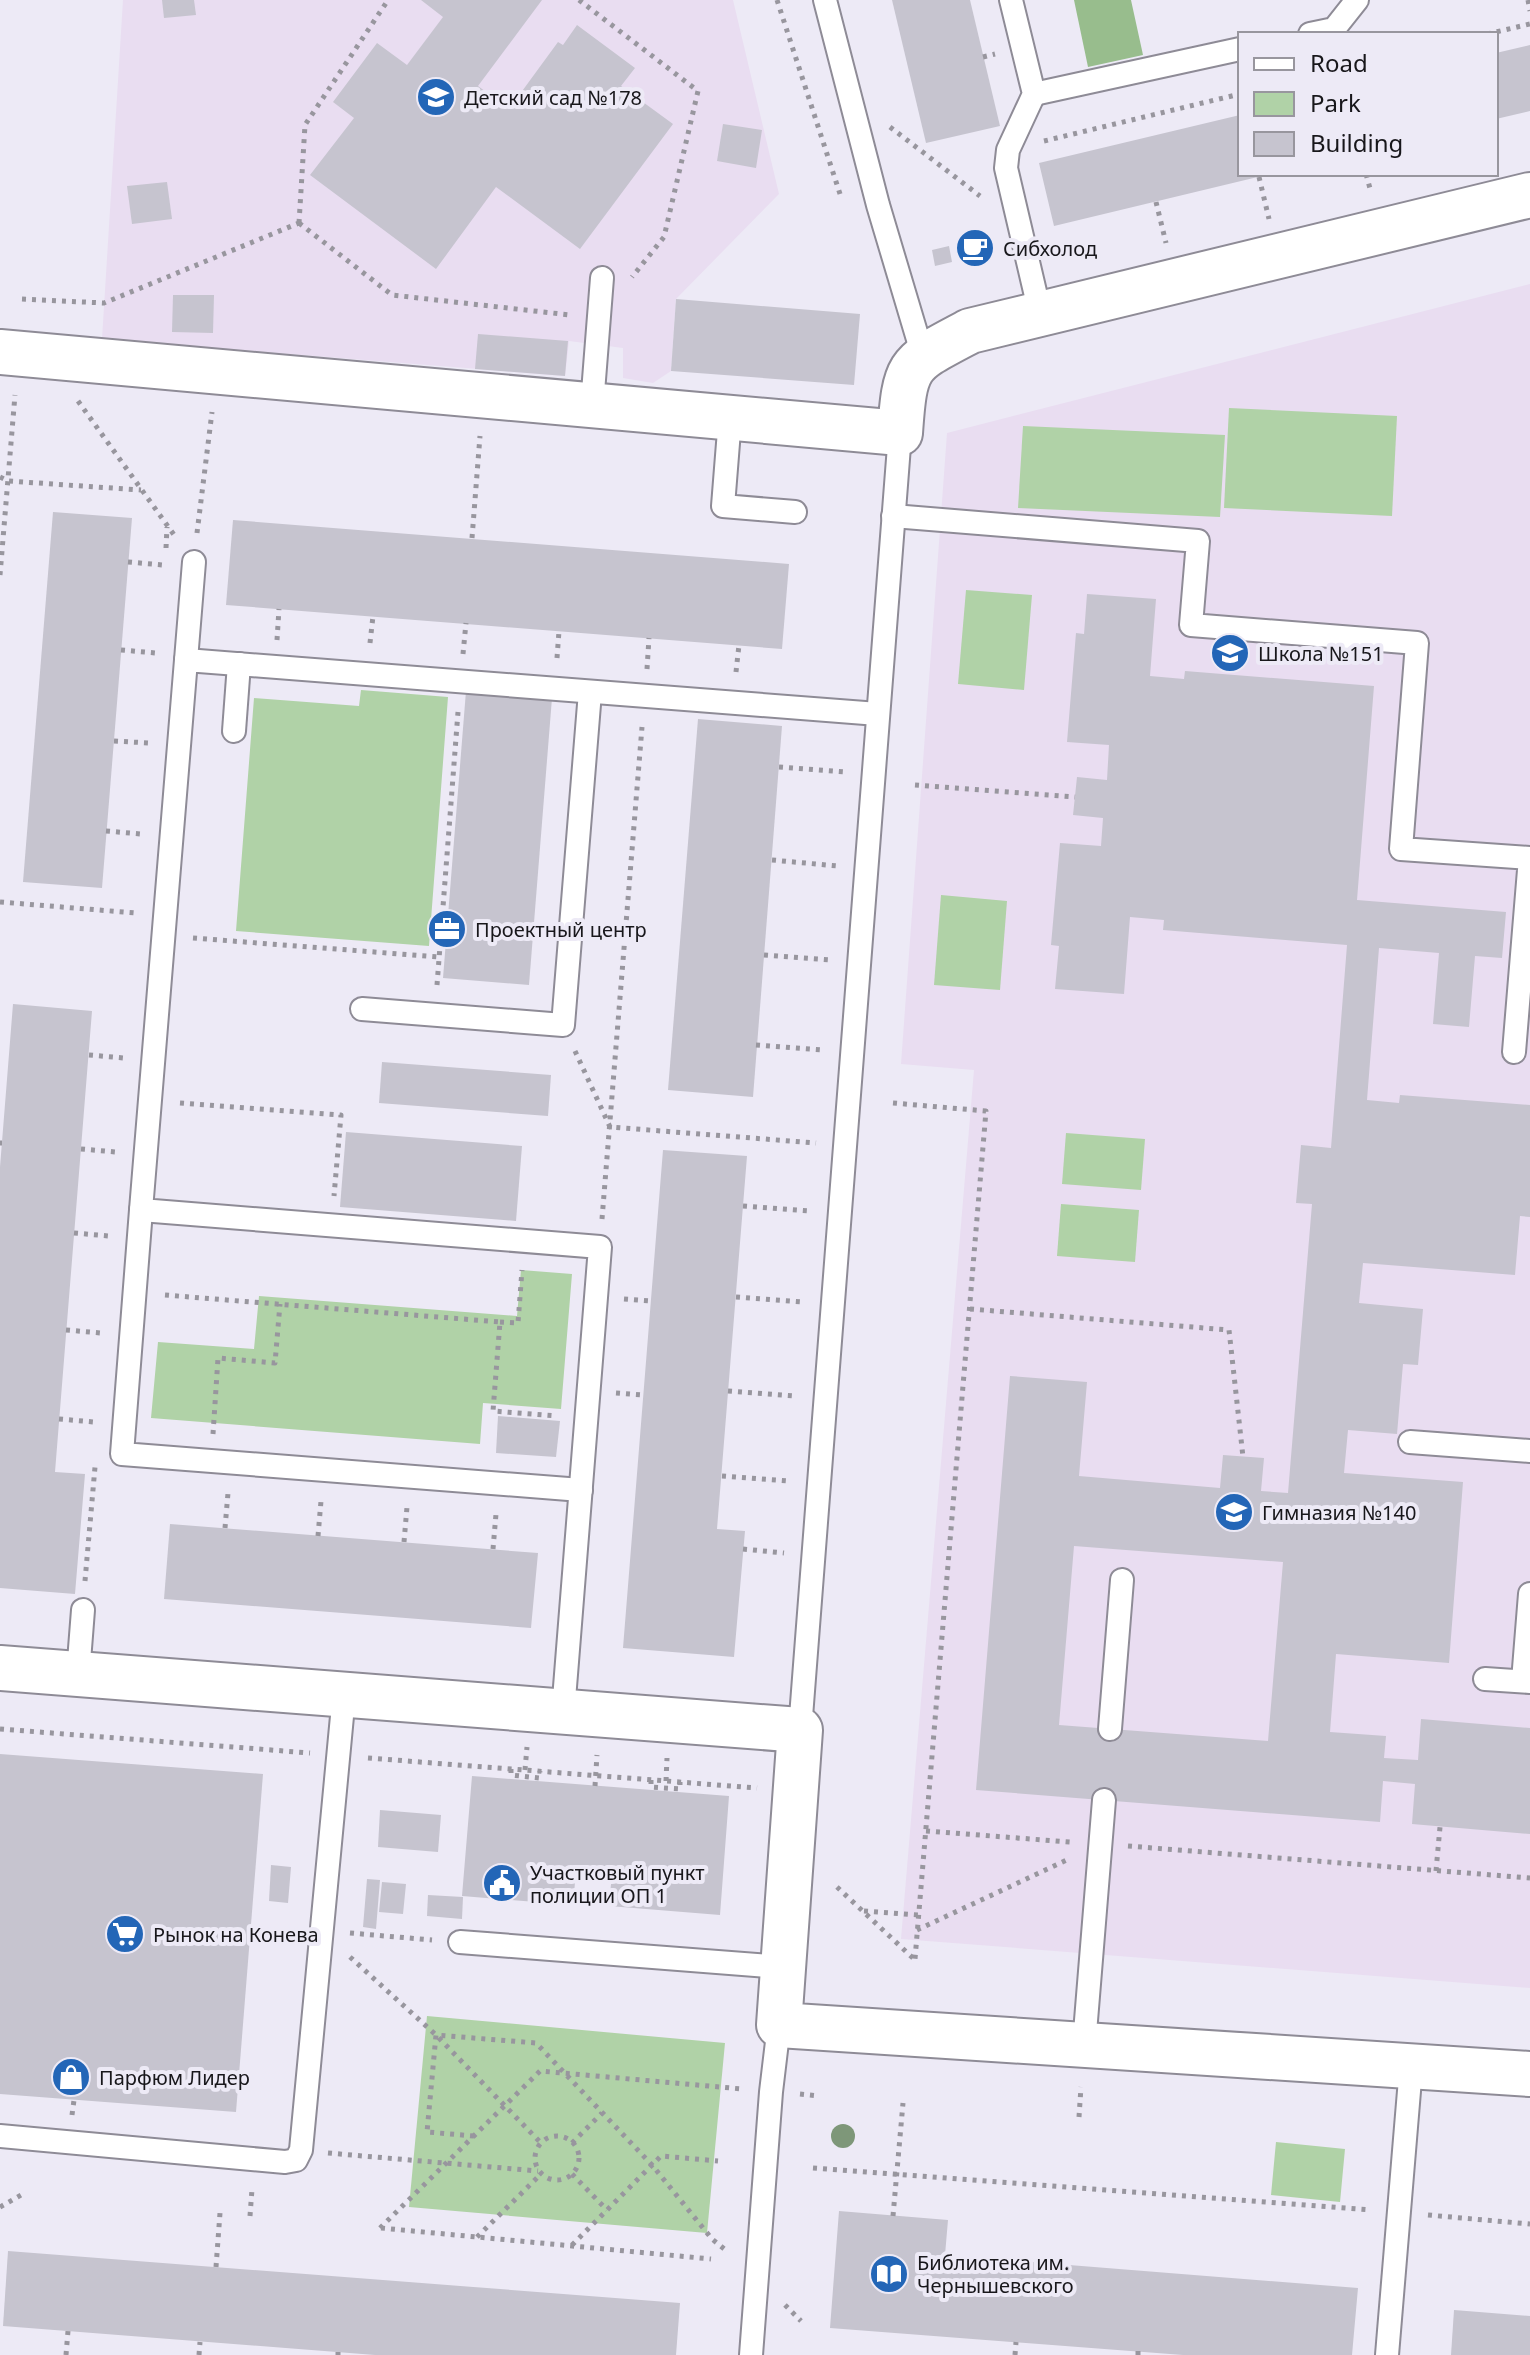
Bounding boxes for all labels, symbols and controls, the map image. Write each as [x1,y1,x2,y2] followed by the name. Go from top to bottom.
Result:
[1238,32,1498,176] legend
[1310,46,1368,79] text: Road
[415,76,457,118] school or university icon: Детский сад №178
[464,84,642,111] place label: Детский сад №178
[1310,86,1361,119] text: Park
[1310,126,1403,159] text: Building
[954,227,996,269] cafe icon: Сибхолод
[1003,235,1097,262] place label: Сибхолод
[1209,632,1251,674] school or university icon: Школа №151
[1258,640,1384,667] place label: Школа №151
[426,908,468,950] office icon: Проектный центр
[475,916,647,943] place label: Проектный центр
[1213,1491,1255,1533] school or university icon: Гимназия №140
[1262,1499,1416,1526] place label: Гимназия №140
[530,1859,705,1909] place label: Участковый пункт полиции ОП 1
[481,1862,523,1904] public building icon: Участковый пункт полиции ОП 1
[104,1913,146,1955] supermarket icon: Рынок на Конева
[153,1921,319,1948] place label: Рынок на Конева
[50,2056,92,2098] shop icon: Парфюм Лидер
[99,2064,250,2091] place label: Парфюм Лидер
[917,2249,1074,2299] place label: Библиотека им. Чернышевского
[868,2253,910,2295] library icon: Библиотека им. Чернышевского

